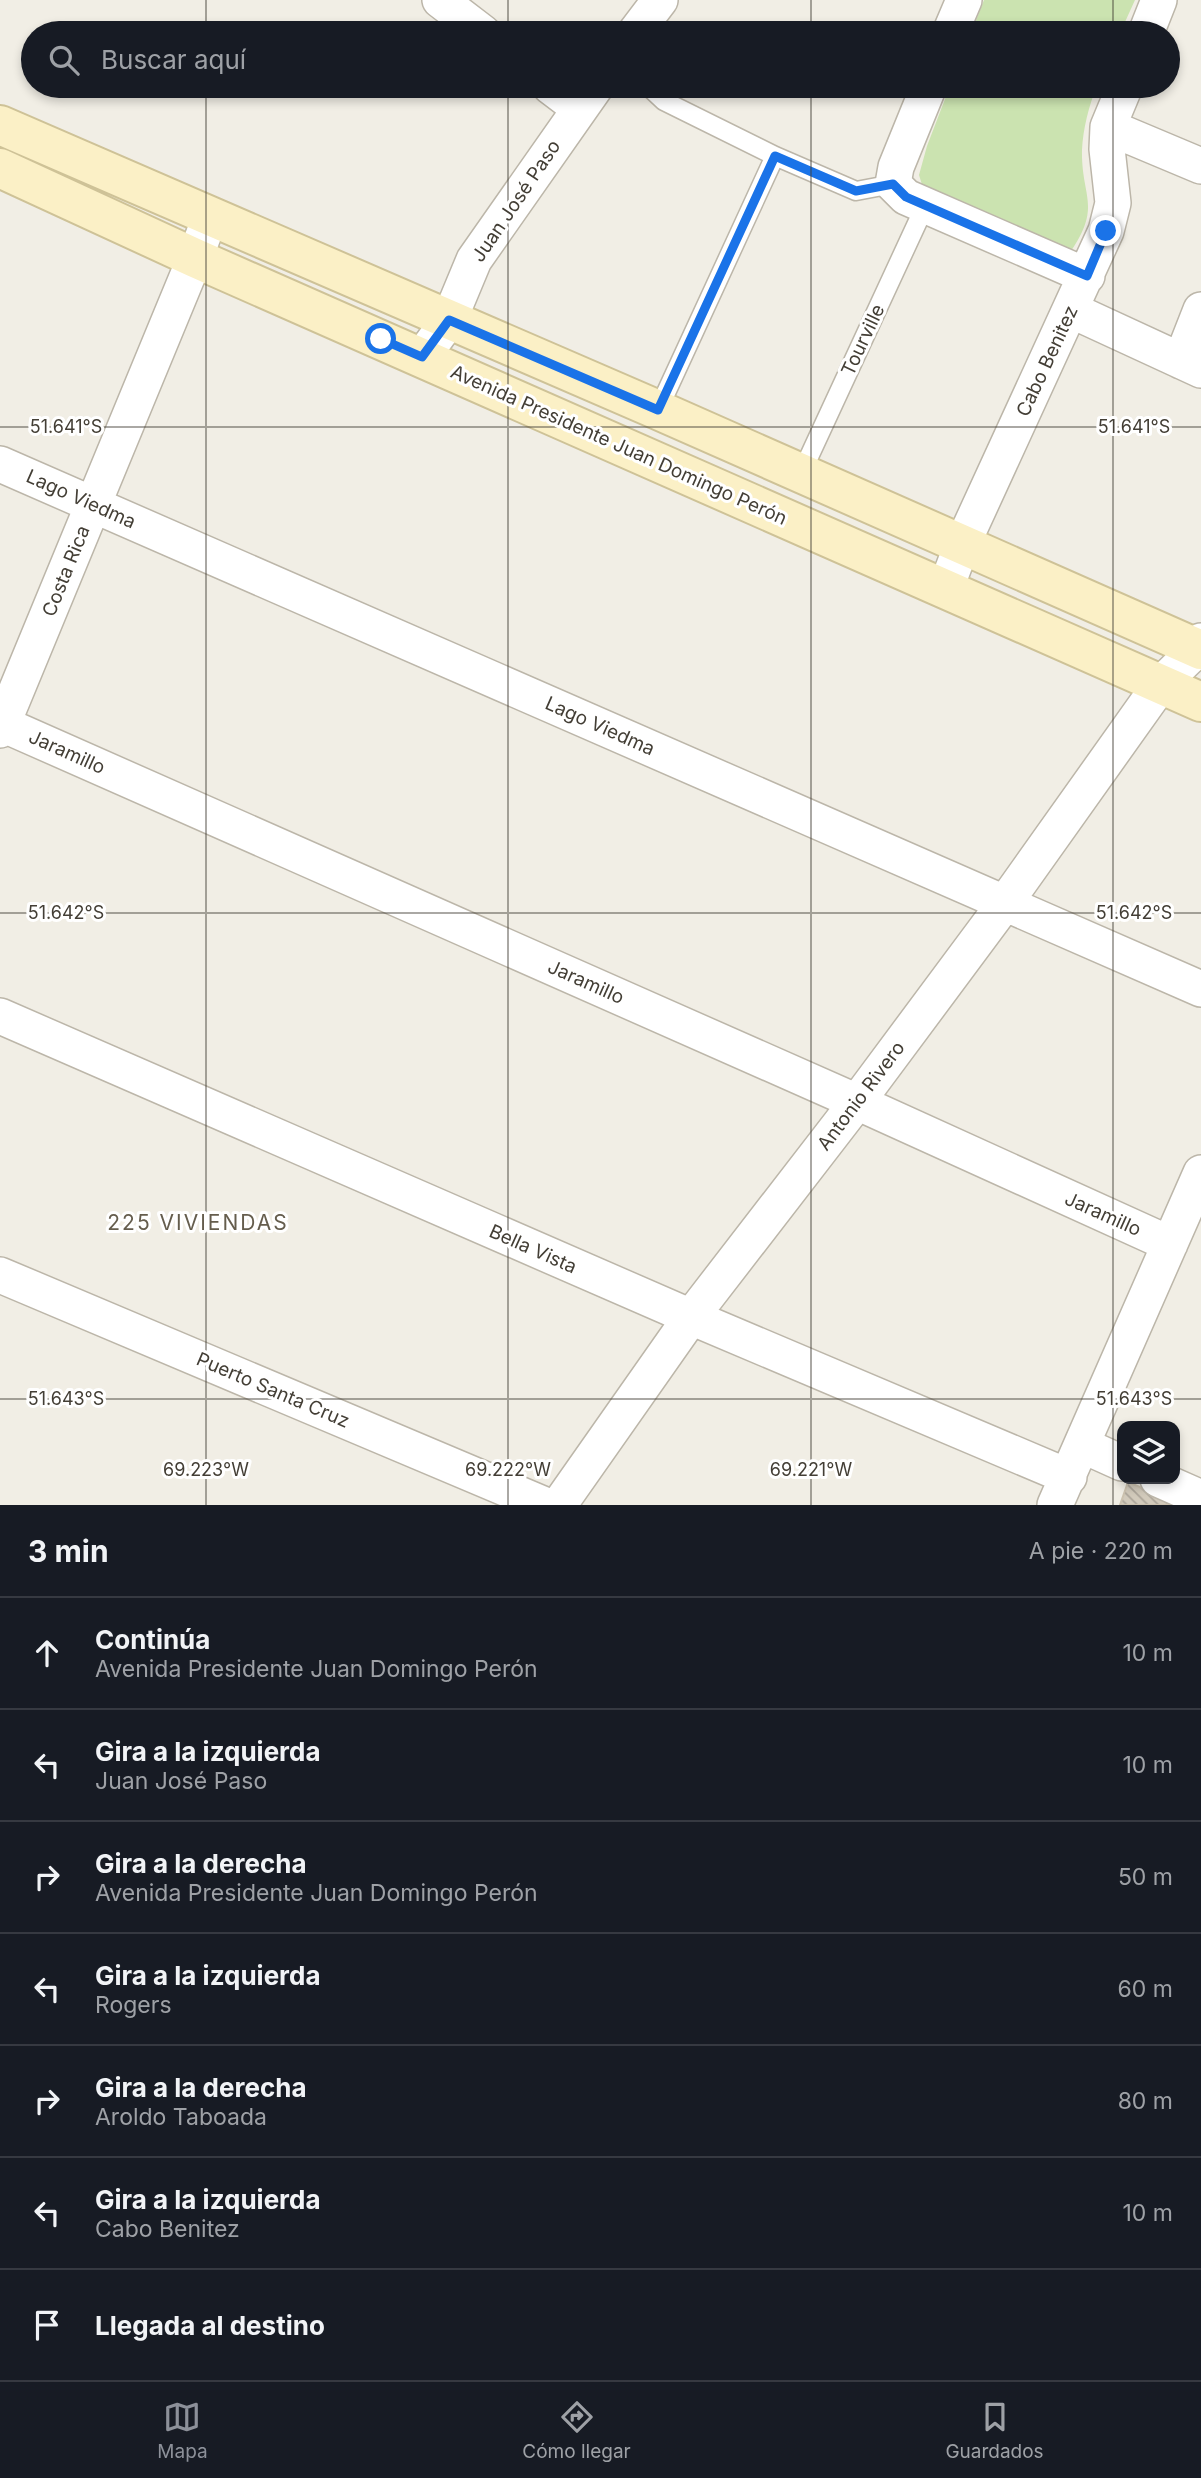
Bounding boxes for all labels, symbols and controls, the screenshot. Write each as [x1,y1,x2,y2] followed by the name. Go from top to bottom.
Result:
[21,21,1180,98] search box
[45,41,83,79] icon: search
[101,44,246,75] text: Buscar aquí
[467,136,565,266] street label: Juan José Paso
[1090,215,1121,246] route end
[836,301,890,379] street label: Tourville
[1011,302,1083,420] street label: Cabo Benitez
[365,323,396,354] route start
[447,360,791,530] street label: Avenida Presidente Juan Domingo Perón
[30,416,102,437] text: 51.641°S
[1098,416,1170,437] text: 51.641°S
[23,465,139,533] street label: Lago Viedma
[37,522,95,620] street label: Costa Rica
[542,692,658,760] street label: Lago Viedma
[25,725,109,779] street label: Jaramillo
[28,902,104,923] text: 51.642°S
[1096,902,1172,923] text: 51.642°S
[544,955,628,1009] street label: Jaramillo
[812,1037,910,1155] street label: Antonio Rivero
[1061,1187,1145,1241] street label: Jaramillo
[107,1210,289,1235] district label: 225 VIVIENDAS
[486,1219,580,1279] street label: Bella Vista
[193,1347,353,1433] street label: Puerto Santa Cruz
[28,1388,104,1409] text: 51.643°S
[1096,1388,1172,1409] text: 51.643°S
[1117,1421,1180,1484] map controls
[1117,1421,1180,1484] button: layers
[163,1459,249,1480] text: 69.223°W
[465,1459,551,1480] text: 69.222°W
[770,1459,852,1480] text: 69.221°W
[28,1533,109,1569] text: 3 min
[1029,1537,1173,1565] text: A pie · 220 m
[95,1624,210,1655] text: Continúa
[28,1634,66,1672] icon: ahead
[1123,1639,1173,1667] text: 10 m
[95,1655,538,1683] text: Avenida Presidente Juan Domingo Perón
[95,1736,321,1767] text: Gira a la izquierda
[28,1746,66,1784] icon: left
[1123,1751,1173,1779] text: 10 m
[95,1767,267,1795] text: Juan José Paso
[95,1848,307,1879] text: Gira a la derecha
[28,1858,66,1896] icon: right
[1118,1863,1173,1891] text: 50 m
[95,1879,538,1907] text: Avenida Presidente Juan Domingo Perón
[95,1960,321,1991] text: Gira a la izquierda
[28,1970,66,2008] icon: left
[1118,1975,1173,2003] text: 60 m
[95,1991,172,2019] text: Rogers
[95,2072,307,2103] text: Gira a la derecha
[28,2082,66,2120] icon: right
[1118,2087,1173,2115] text: 80 m
[95,2103,267,2131] text: Aroldo Taboada
[95,2184,321,2215] text: Gira a la izquierda
[28,2194,66,2232] icon: left
[1123,2199,1173,2227] text: 10 m
[95,2215,240,2243] text: Cabo Benitez
[28,2306,66,2344] icon: arrive
[95,2310,325,2341] text: Llegada al destino
[157,2398,208,2463] tab: Mapa
[522,2398,631,2463] tab: Cómo llegar
[945,2398,1044,2463] tab: Guardados

